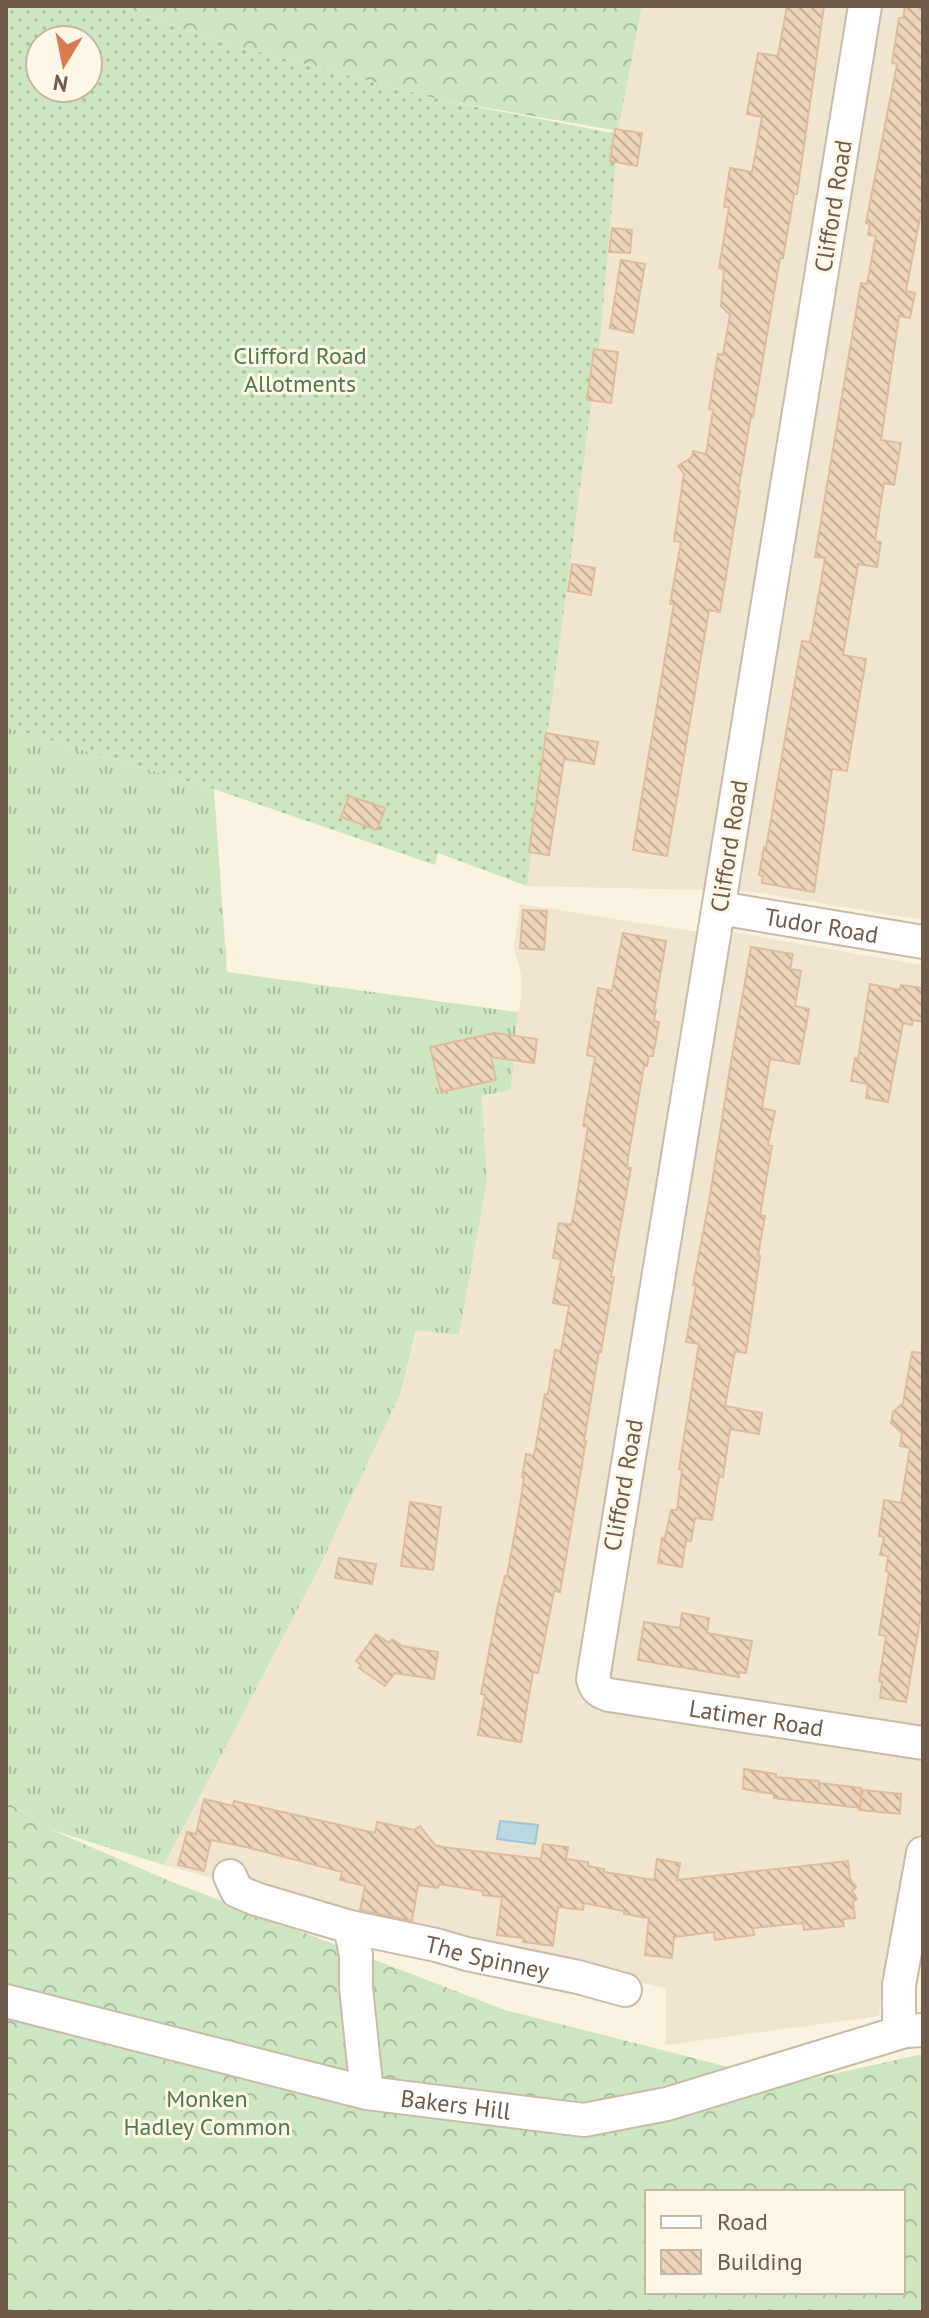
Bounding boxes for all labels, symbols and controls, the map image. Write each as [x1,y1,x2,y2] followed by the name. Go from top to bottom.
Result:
[24,24,104,104] north arrow
[51,69,70,99] text: N
[807,138,859,274] street label: Clifford Road
[233,340,367,399] park label: Clifford Road Allotments
[703,778,755,914] street label: Clifford Road
[762,900,881,950] street label: Tudor Road
[596,1417,650,1553] street label: Clifford Road
[687,1692,826,1743] street label: Latimer Road
[423,1928,552,1986] street label: The Spinney
[399,2082,513,2126] street label: Bakers Hill
[123,2083,291,2142] park label: Monken Hadley Common
[645,2190,905,2294] legend
[717,2206,768,2237] text: Road
[717,2246,803,2277] text: Building

